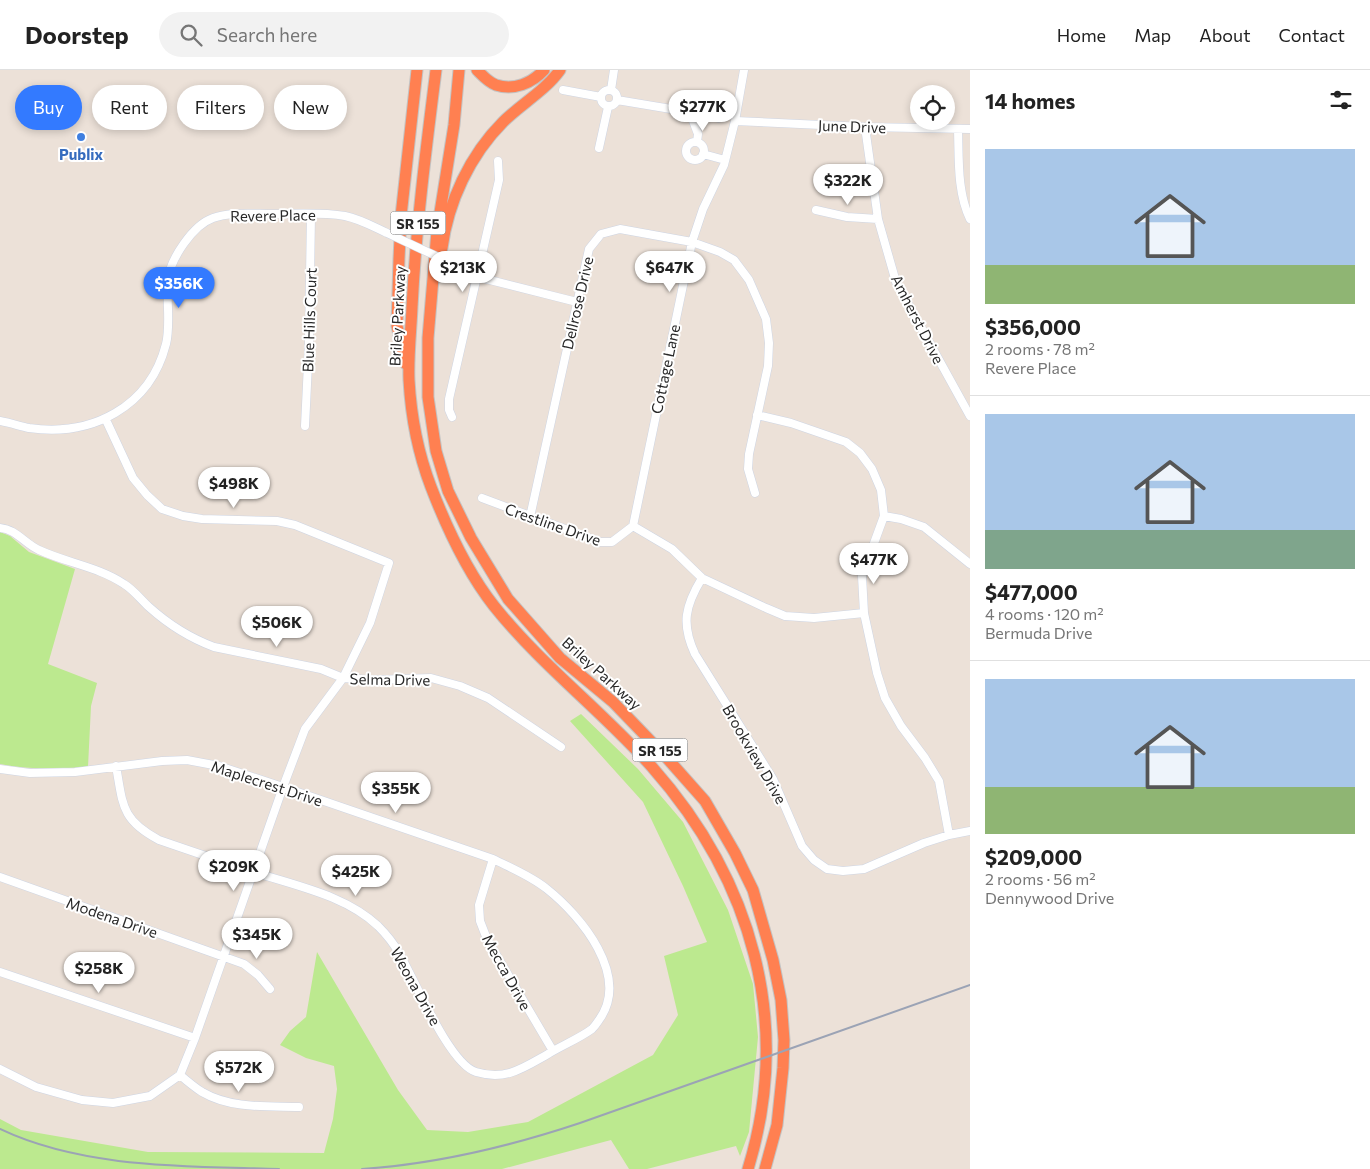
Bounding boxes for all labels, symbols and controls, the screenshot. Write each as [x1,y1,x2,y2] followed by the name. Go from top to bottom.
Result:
[159,12,509,57] search box
[25,20,129,49] text: Doorstep
[177,21,205,49] icon: search
[217,23,317,46] text: Search here
[1057,24,1106,46] text: Home
[1134,24,1171,46] text: Map
[1199,24,1251,46] text: About
[1279,24,1345,46] text: Contact
[15,85,82,130] chip: Buy
[92,85,167,130] chip: Rent
[177,85,264,130] chip: Filters
[274,85,347,130] chip: New
[910,85,955,130] map controls
[910,85,955,130] button: locate
[1327,86,1355,114] icon: filters
[985,88,1075,113] text: 14 homes
[668,90,738,132] pin: $277K
[680,96,726,115] text: $277K
[818,116,887,136] street label: June Drive
[75,131,87,143] marker: Publix
[59,145,103,163] place label: Publix
[813,164,883,206] pin: $322K
[824,170,872,189] text: $322K
[1125,181,1215,271] icon: home
[230,205,316,225] street label: Revere Place
[390,212,446,234] road number: SR 155
[428,250,498,293] pin: $213K
[635,250,705,293] pin: $647K
[558,255,596,351] street label: Dellrose Drive
[440,257,486,276] text: $213K
[646,257,694,276] text: $647K
[385,265,409,367] street label: Briley Parkway
[144,266,214,309] pin: $356K
[298,267,320,373] street label: Blue Hills Court
[888,271,948,367] street label: Amherst Drive
[155,273,203,292] text: $356K
[985,314,1081,339] text: $356,000
[647,323,683,415] street label: Cottage Lane
[985,339,1095,358] text: 2 rooms · 78 m²
[985,358,1076,377] text: Revere Place
[1125,447,1215,537] icon: home
[199,466,269,509] pin: $498K
[209,473,259,492] text: $498K
[503,499,603,549] street label: Crestline Drive
[839,542,909,585] pin: $477K
[850,549,898,568] text: $477K
[985,579,1078,604] text: $477,000
[985,604,1104,623] text: 4 rooms · 120 m²
[242,606,312,648] pin: $506K
[252,612,302,631] text: $506K
[985,623,1092,642] text: Bermuda Drive
[559,633,645,713] street label: Briley Parkway
[350,669,431,689] street label: Selma Drive
[719,701,791,807] street label: Brookview Drive
[1125,712,1215,802] icon: home
[632,738,688,762] road number: SR 155
[209,757,325,809] street label: Maplecrest Drive
[361,772,431,814] pin: $355K
[372,778,420,797] text: $355K
[985,844,1082,869] text: $209,000
[199,850,269,892] pin: $209K
[321,854,391,897] pin: $425K
[209,856,259,875] text: $209K
[332,861,380,880] text: $425K
[985,869,1096,888] text: 2 rooms · 56 m²
[985,888,1114,907] text: Dennywood Drive
[64,893,160,941] street label: Modena Drive
[222,918,292,960] pin: $345K
[233,924,281,943] text: $345K
[479,931,535,1013] street label: Mecca Drive
[387,944,445,1028] street label: Weona Drive
[64,952,134,994] pin: $258K
[75,958,123,977] text: $258K
[204,1050,274,1093] pin: $572K
[215,1057,263,1076] text: $572K

